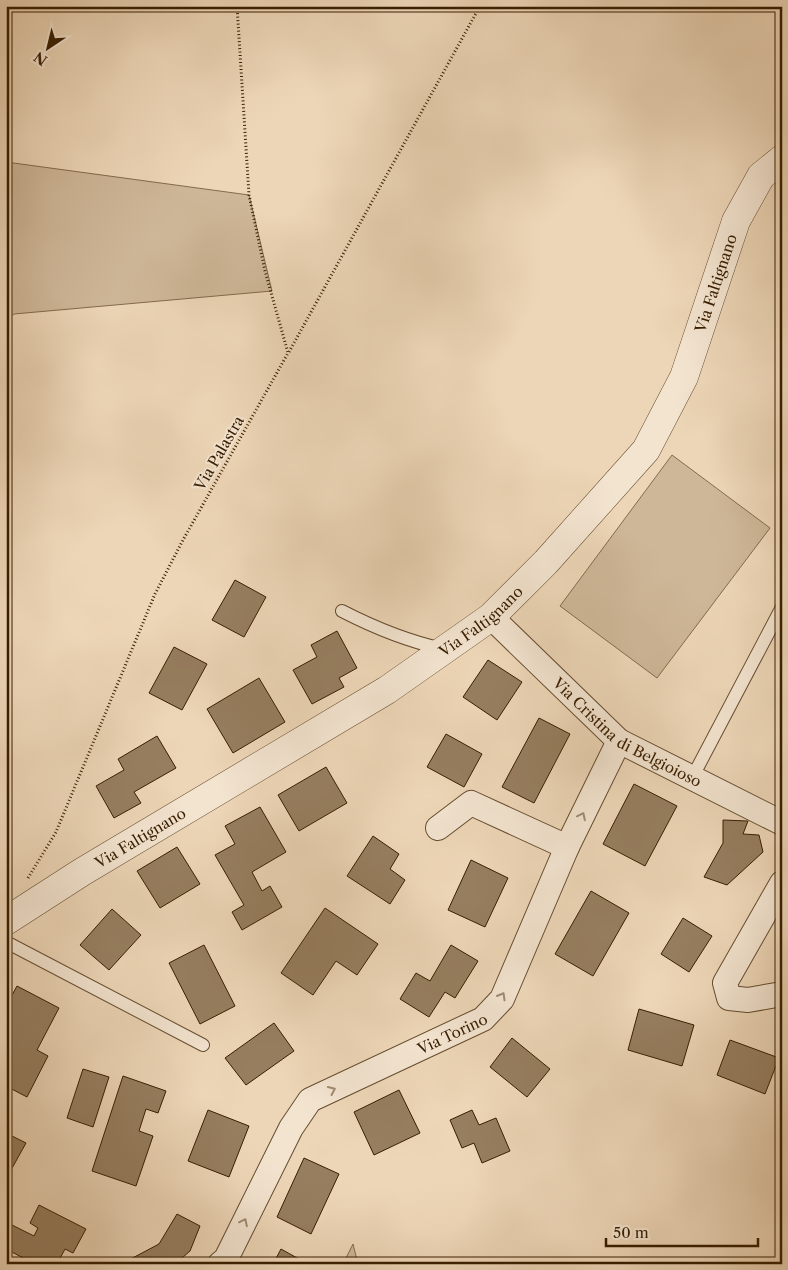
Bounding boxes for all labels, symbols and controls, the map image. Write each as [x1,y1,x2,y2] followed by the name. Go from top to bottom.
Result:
[22,22,72,72] north arrow
[30,48,51,70] text: N
[690,231,741,336] street label: Via Faltignano
[190,412,248,495] street label: Via Palastra
[434,582,526,661] street label: Via Faltignano
[549,672,705,791] street label: Via Cristina di Belgioioso
[90,803,189,872] street label: Via Faltignano
[576,812,586,821] one-way arrow
[496,992,506,1001] one-way arrow
[413,1009,490,1058] street label: Via Torino
[327,1086,336,1096] one-way arrow
[606,1215,758,1247] scale bar
[238,1218,248,1227] one-way arrow
[613,1223,649,1242] text: 50 m

